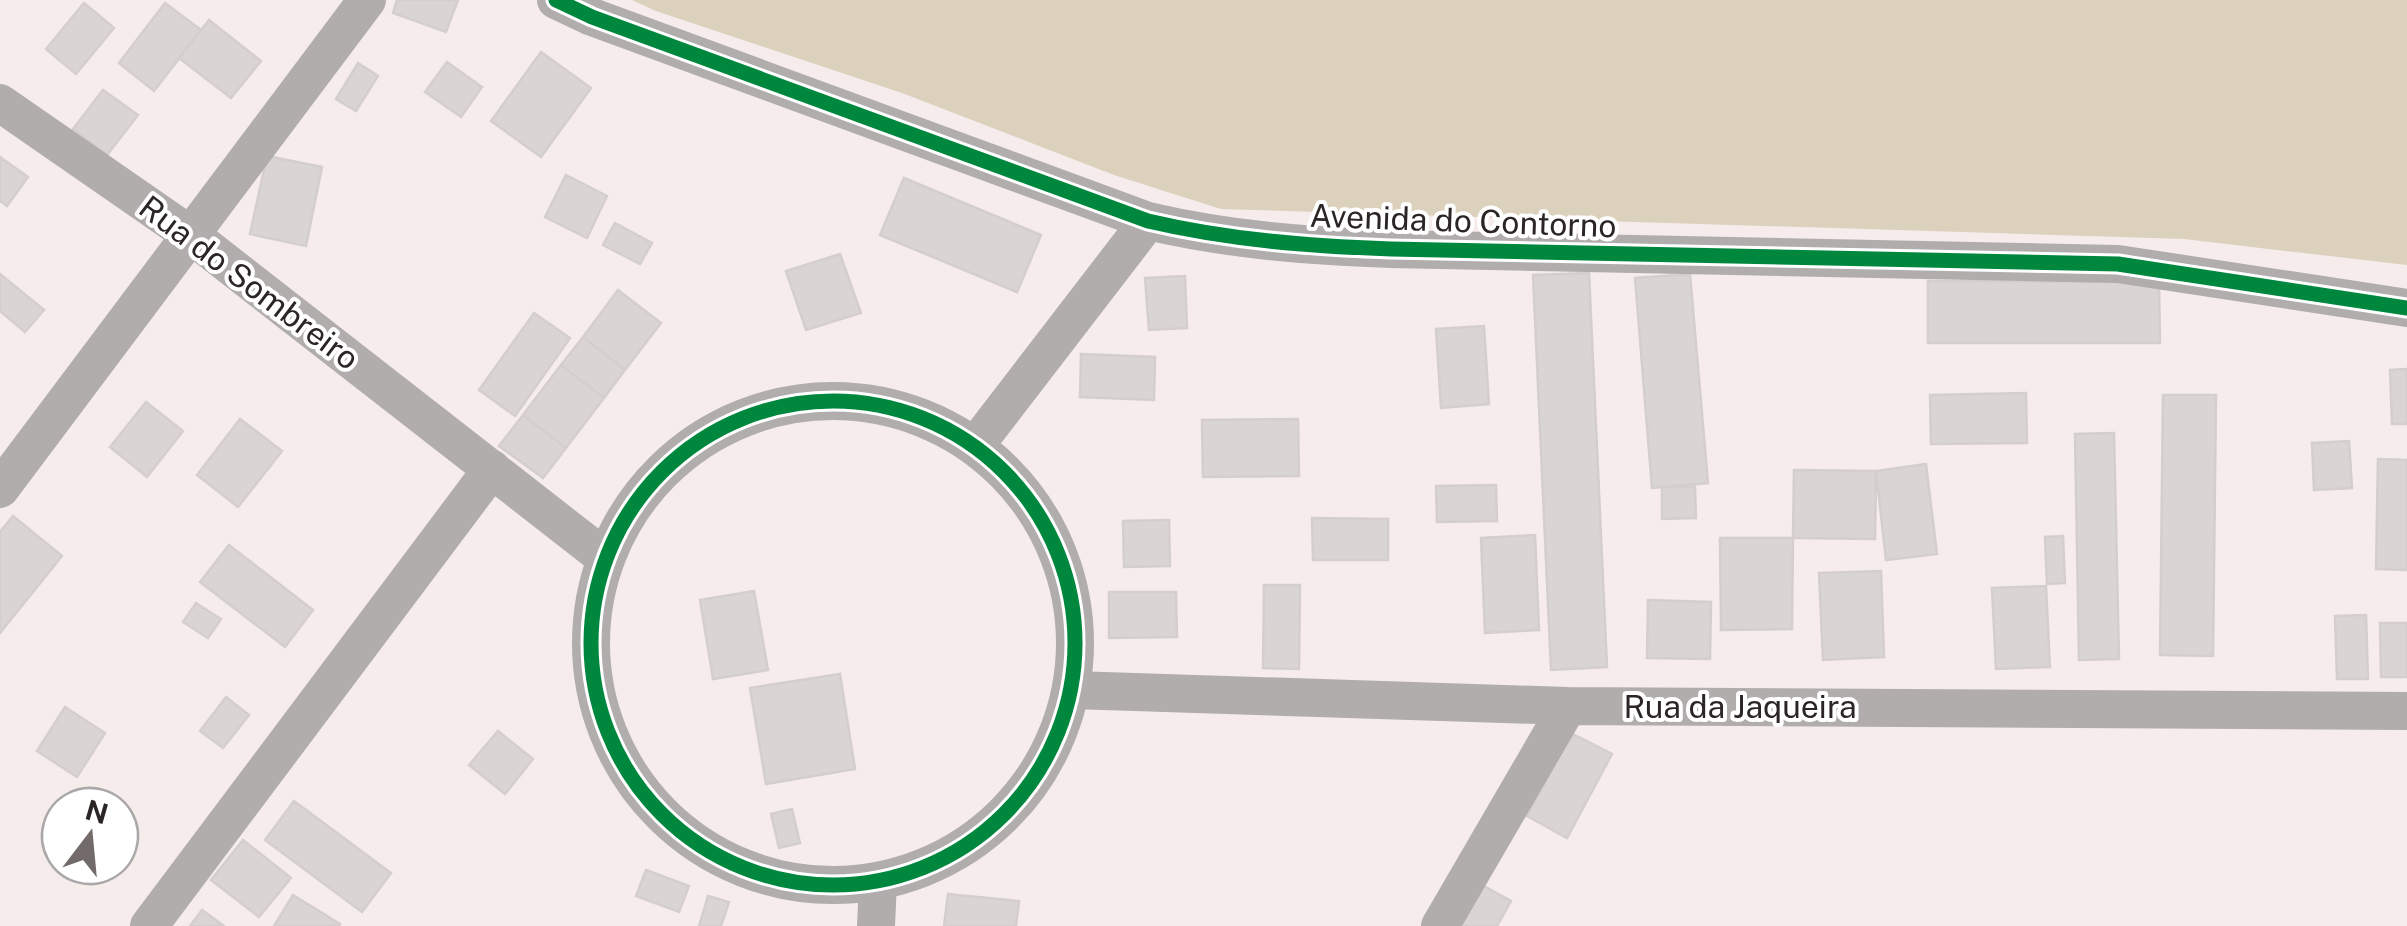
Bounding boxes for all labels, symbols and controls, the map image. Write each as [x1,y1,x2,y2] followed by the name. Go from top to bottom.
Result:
[132,188,366,377] street label: Rua do Sombreiro
[1309,197,1617,244] street label: Avenida do Contorno
[1623,688,1857,725] street label: Rua da Jaqueira
[40,786,140,886] north arrow
[82,793,112,830] text: N

